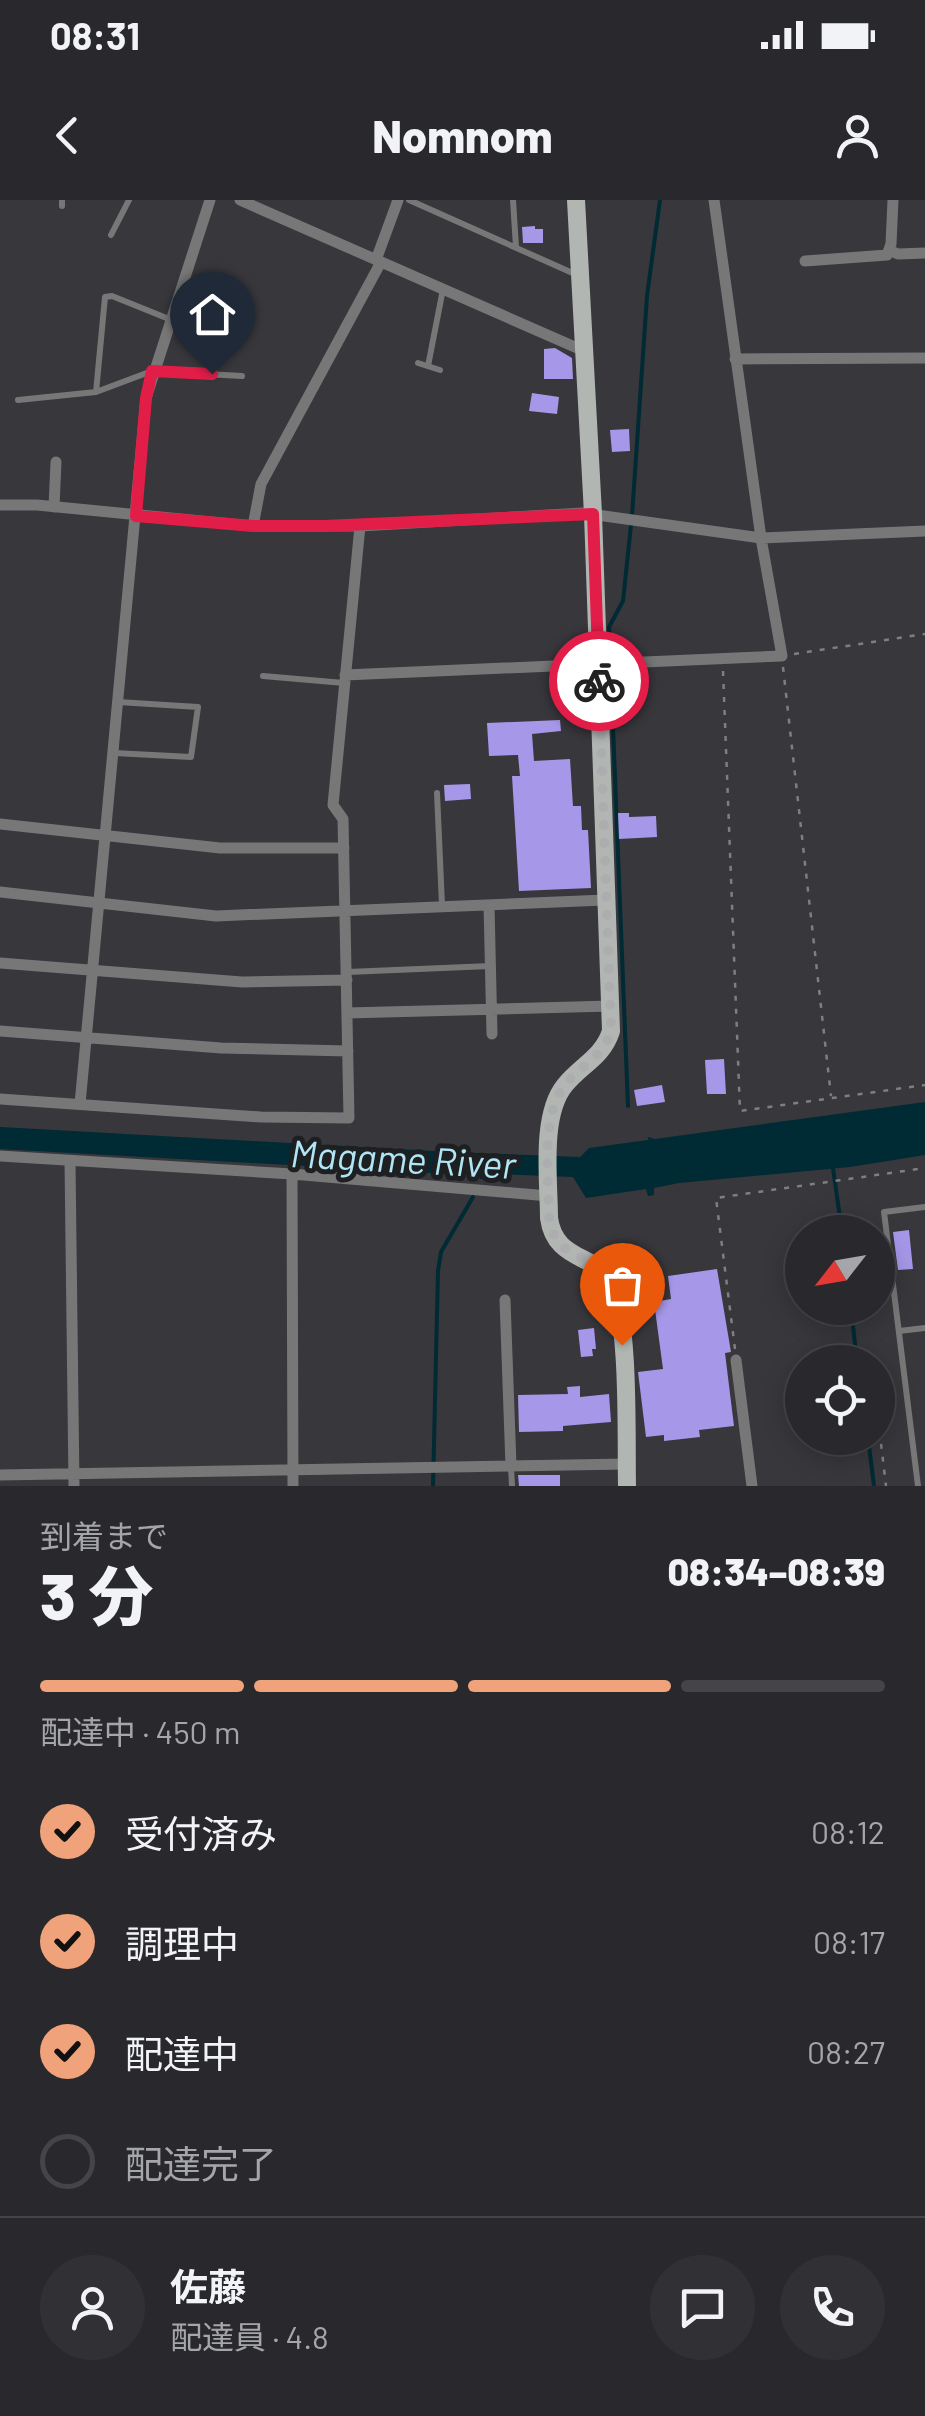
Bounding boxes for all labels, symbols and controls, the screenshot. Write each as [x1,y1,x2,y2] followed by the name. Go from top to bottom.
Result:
[50,12,140,58] text: 08:31
[40,108,95,163] icon: back
[372,108,553,162] text: Nomnom
[830,108,885,163] icon: person
[170,272,255,375] pin
[185,287,240,342] icon: home
[549,631,649,731] courier
[572,654,627,709] icon: bike
[289,1129,518,1187] water label: Magame River
[785,1215,895,1325] north arrow
[785,1215,895,1455] map controls
[580,1243,665,1346] pin
[595,1258,650,1313] icon: bag
[785,1345,895,1455] button: locate
[40,1516,168,1554] text: 到着まで
[667,1548,885,1594] text: 08:34–08:39
[40,1555,154,1633] text: 3 分
[40,1712,241,1750] text: 配達中 · 450 m
[40,1804,95,1859] icon: check
[125,1810,277,1856] text: 受付済み
[811,1812,885,1850] text: 08:12
[40,1914,95,1969] icon: check
[125,1920,239,1966] text: 調理中
[813,1922,885,1960] text: 08:17
[40,2024,95,2079] icon: check
[125,2030,239,2076] text: 配達中
[807,2032,885,2070] text: 08:27
[125,2140,277,2186] text: 配達完了
[40,2255,145,2360] button: person
[650,2255,755,2360] button: chat
[780,2255,885,2360] button: phone
[170,2263,246,2309] text: 佐藤
[170,2317,329,2355] text: 配達員 · 4.8

